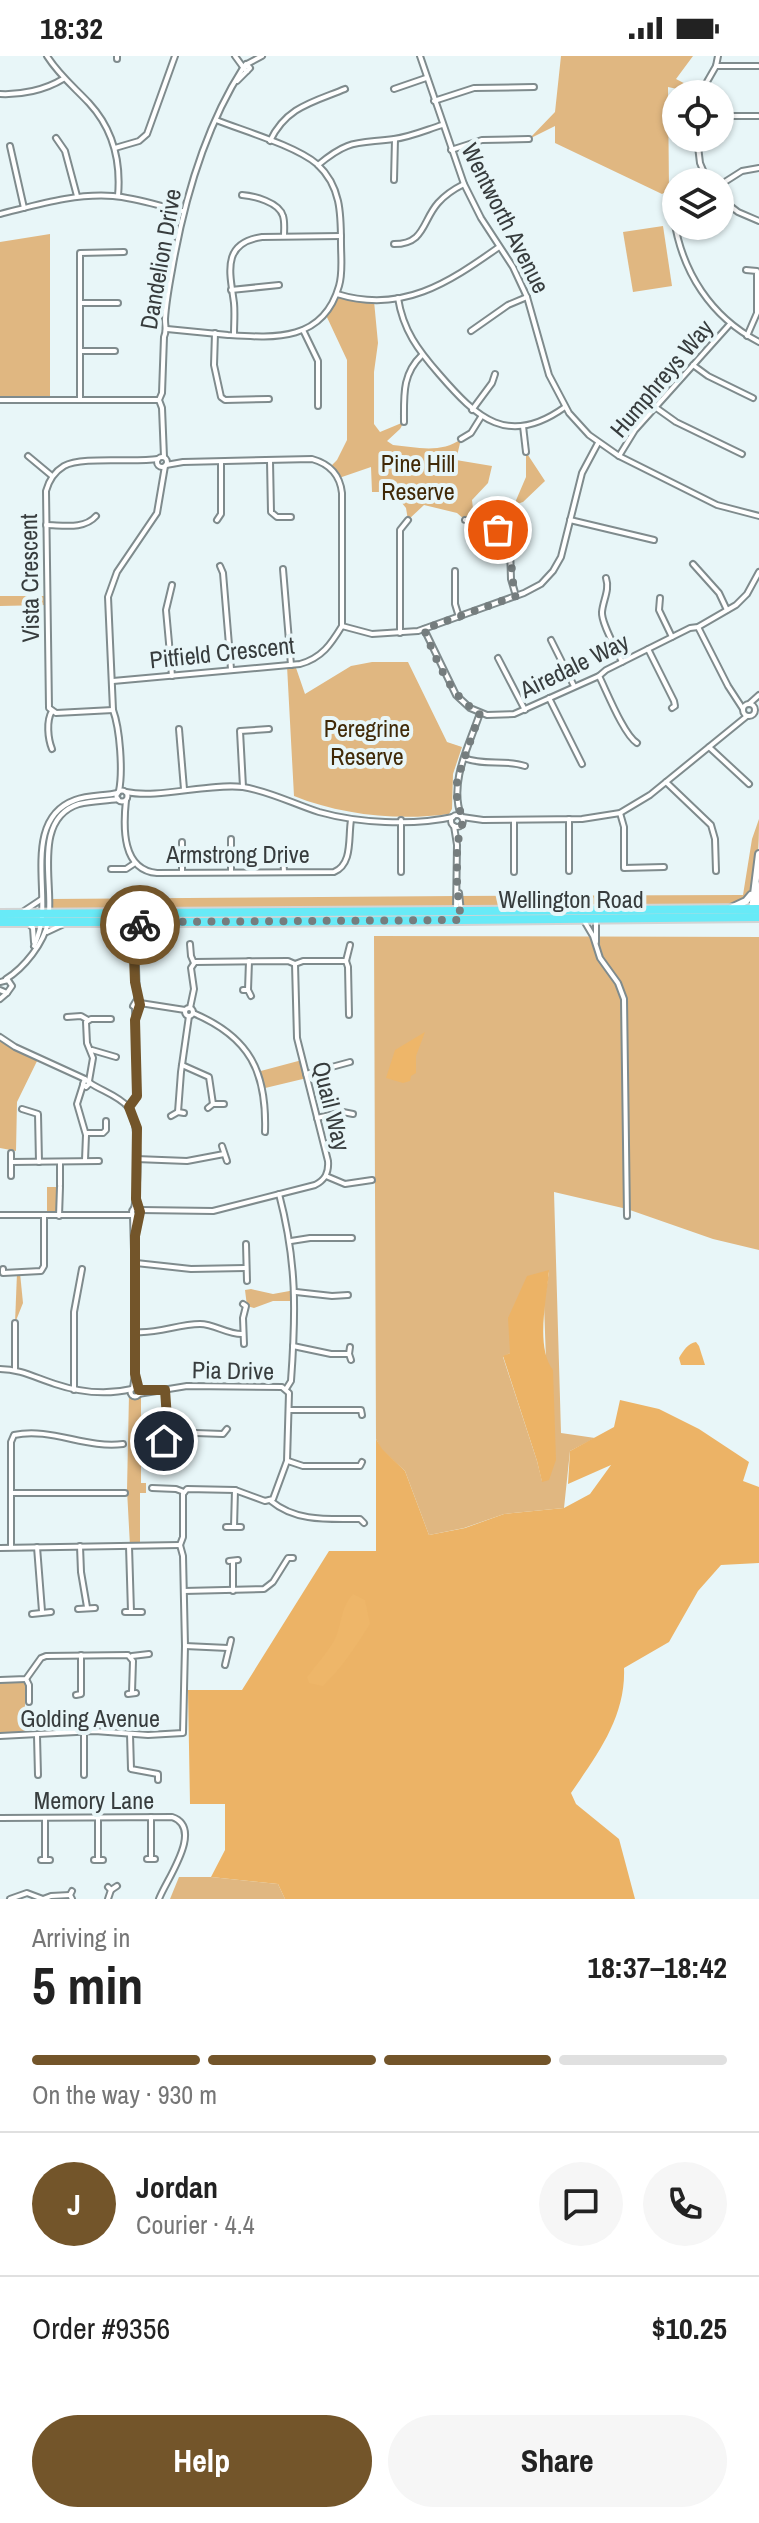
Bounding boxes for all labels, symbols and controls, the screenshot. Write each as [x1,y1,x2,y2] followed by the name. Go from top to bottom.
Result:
[40,8,103,48] text: 18:32
[662,80,734,240] map controls
[662,80,734,152] button: locate
[454,137,558,299] street label: Wentworth Avenue
[662,168,734,240] button: layers
[132,186,188,332] street label: Dandelion Drive
[602,312,720,444] street label: Humphreys Way
[381,447,455,507] park label: Pine Hill Reserve
[464,496,532,564] pin
[476,508,520,552] icon: bag
[12,513,46,643] street label: Vista Crescent
[513,625,634,706] street label: Airedale Way
[148,628,297,676] street label: Pitfield Crescent
[324,712,410,772] park label: Peregrine Reserve
[165,838,310,870] street label: Armstrong Drive
[498,883,644,915] street label: Wellington Road
[100,885,180,965] courier
[118,903,162,947] icon: bike
[305,1058,359,1154] street label: Quail Way
[192,1353,274,1387] street label: Pia Drive
[130,1407,198,1475] pin
[142,1419,186,1463] icon: home
[20,1702,160,1734] street label: Golding Avenue
[34,1784,154,1816] street label: Memory Lane
[32,1920,130,1955] text: Arriving in
[588,1947,727,1987] text: 18:37–18:42
[32,1950,143,2020] text: 5 min
[32,2077,217,2112] text: On the way · 930 m
[539,2162,623,2246] button: chat
[643,2162,727,2246] button: phone
[136,2167,218,2207] text: Jordan
[67,2184,81,2224] text: J
[136,2207,255,2242] text: Courier · 4.4
[32,2308,170,2348] text: Order #9356
[652,2308,727,2348] text: $10.25
[32,2415,372,2507] button: Help
[388,2415,727,2507] button: Share

